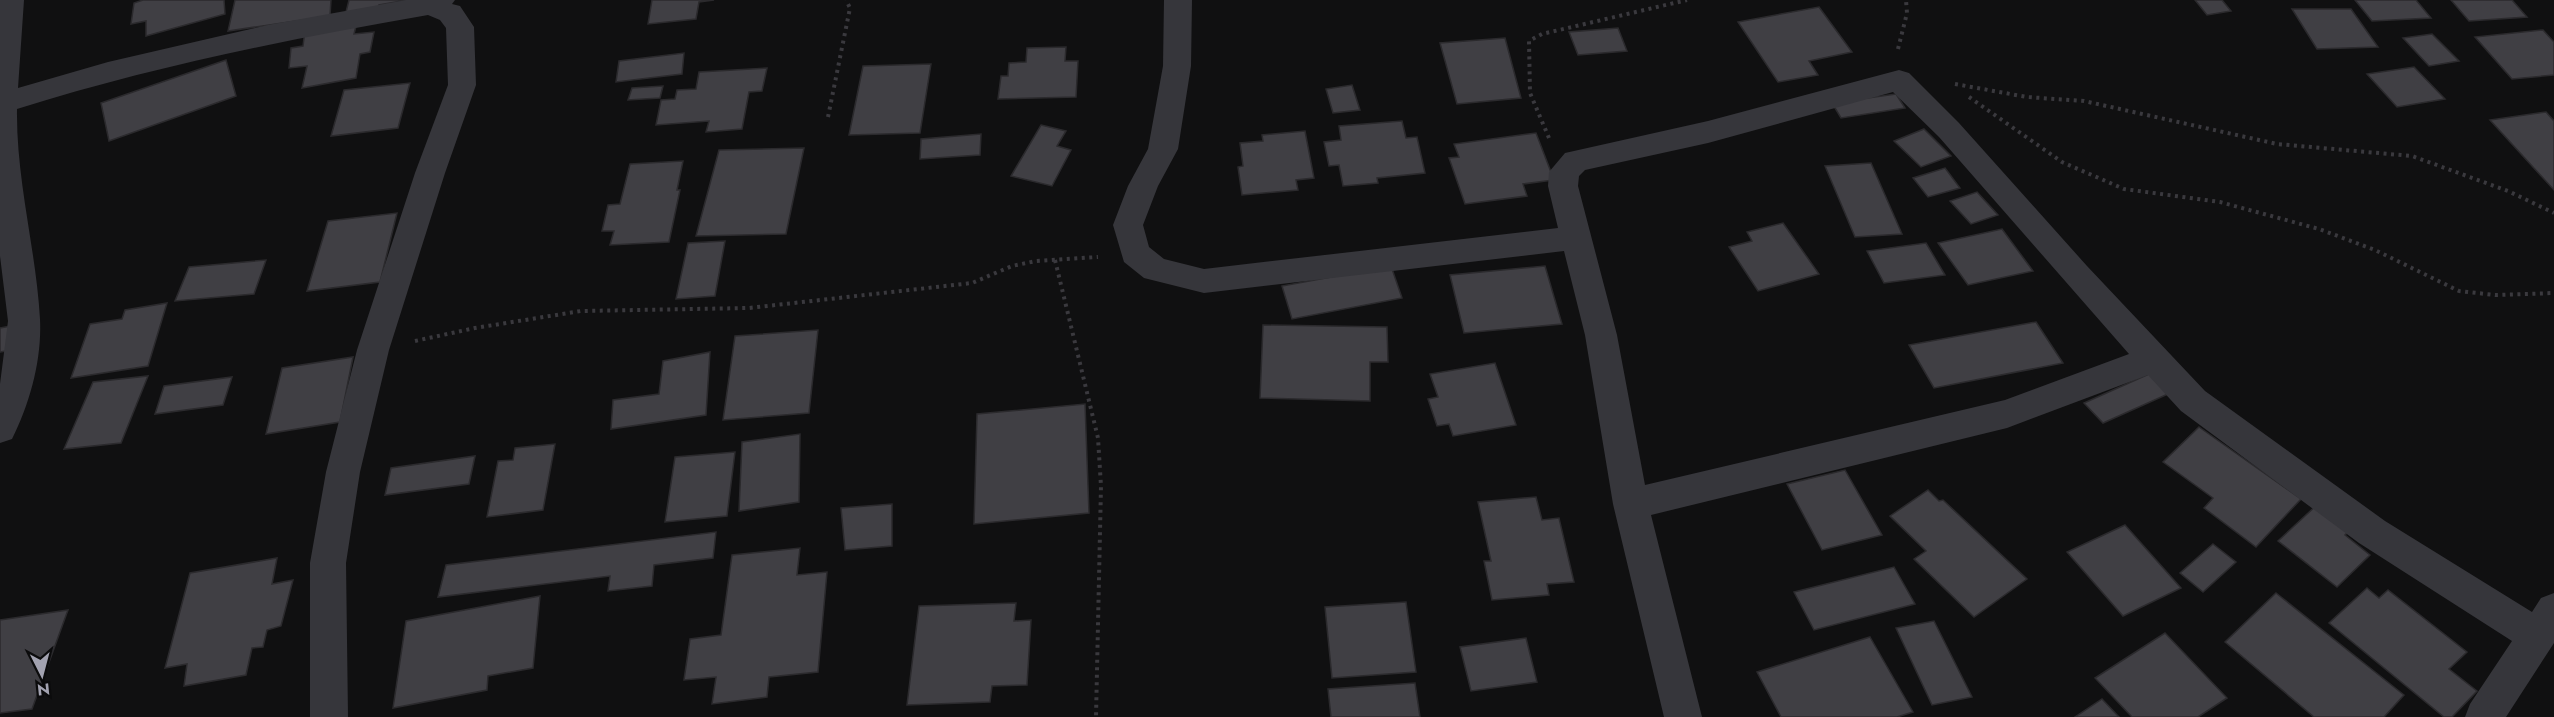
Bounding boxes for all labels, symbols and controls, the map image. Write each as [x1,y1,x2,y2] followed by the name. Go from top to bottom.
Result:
[12,645,72,705] north arrow
[36,677,51,702] text: N

